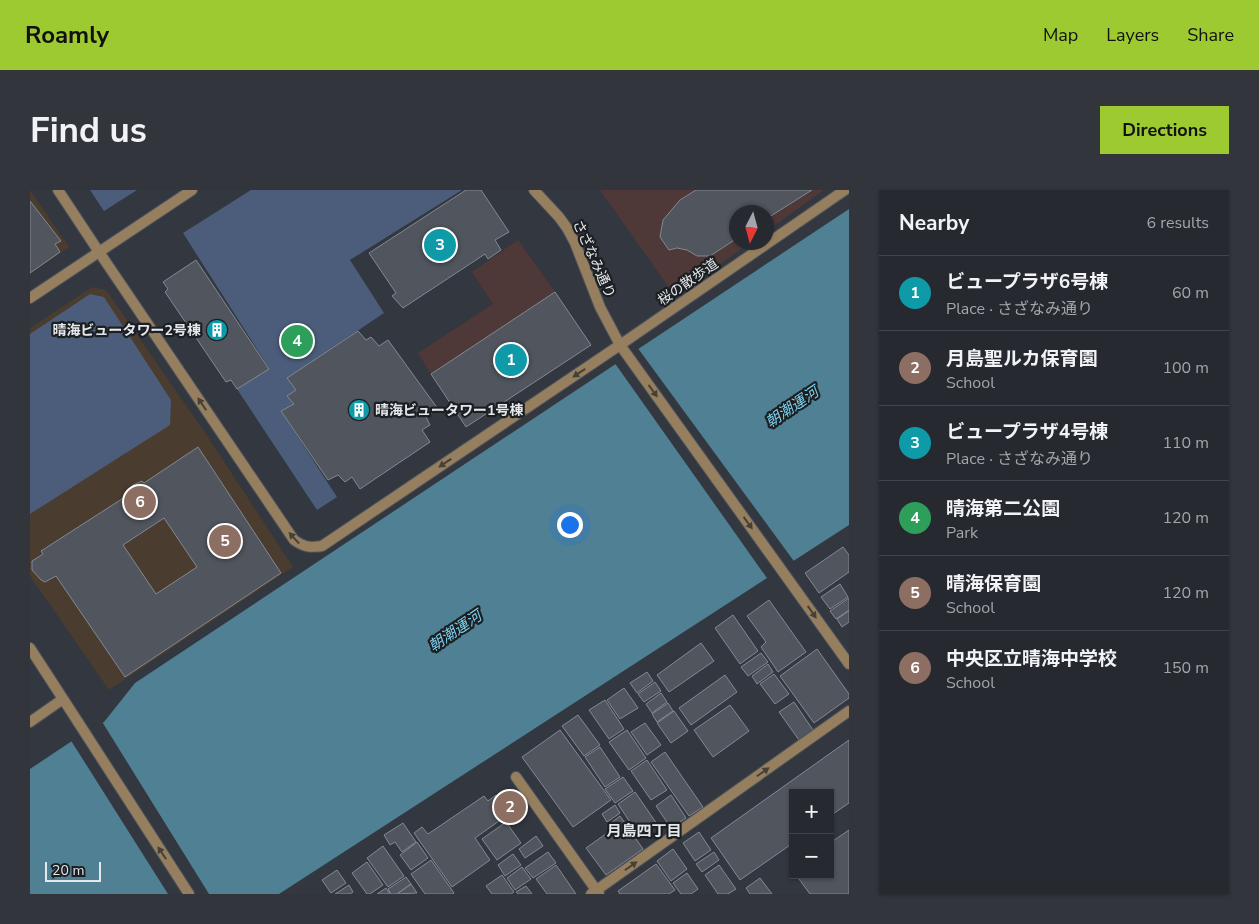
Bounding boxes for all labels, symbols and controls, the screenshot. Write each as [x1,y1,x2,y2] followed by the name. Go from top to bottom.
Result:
[25,19,109,51] text: Roamly
[1043,23,1078,47] text: Map
[1106,23,1159,47] text: Layers
[1187,23,1234,47] text: Share
[1100,106,1229,154] button: Directions
[30,107,147,154] text: Find us
[729,205,774,250] north arrow
[899,209,969,237] text: Nearby
[1147,212,1209,234] text: 6 results
[568,217,620,301] street label: さざなみ通り
[424,226,456,264] pin: 3
[654,254,722,310] street label: 桜の散歩道
[946,269,1108,295] text: ビュープラザ6号棟
[910,282,920,304] text: 1
[1172,282,1209,304] text: 60 m
[946,298,1093,320] text: Place · さざなみ通り
[205,318,229,342] building icon: 晴海ビュータワー2号棟
[53,321,201,340] place label: 晴海ビュータワー2号棟
[281,322,313,360] pin: 4
[495,341,527,379] pin: 1
[946,346,1097,372] text: 月島聖ルカ保育園
[910,357,920,379] text: 2
[1162,357,1209,379] text: 100 m
[573,368,586,378] one-way arrow
[946,372,995,394] text: School
[762,380,825,432] water label: 朝潮運河
[648,384,658,398] one-way arrow
[197,397,207,411] one-way arrow
[347,398,371,422] building icon: 晴海ビュータワー1号棟
[375,401,523,420] place label: 晴海ビュータワー1号棟
[946,419,1108,445] text: ビュープラザ4号棟
[910,432,920,454] text: 3
[1162,432,1209,454] text: 110 m
[946,448,1093,470] text: Place · さざなみ通り
[438,458,451,468] one-way arrow
[124,483,156,521] pin: 6
[946,496,1060,522] text: 晴海第二公園
[910,507,920,529] text: 4
[1162,507,1209,529] text: 120 m
[557,512,583,538] your location
[743,516,753,530] one-way arrow
[209,522,241,560] pin: 5
[946,522,978,544] text: Park
[288,532,300,544] one-way arrow
[946,571,1041,597] text: 晴海保育園
[910,582,920,604] text: 5
[1162,582,1209,604] text: 120 m
[946,597,995,619] text: School
[425,604,488,656] water label: 朝潮運河
[807,605,817,618] one-way arrow
[946,646,1117,672] text: 中央区立晴海中学校
[910,657,920,679] text: 6
[1162,657,1209,679] text: 150 m
[946,672,995,694] text: School
[757,767,770,777] one-way arrow
[494,788,526,826] pin: 2
[789,789,834,879] map controls
[789,789,834,834] button: +
[606,821,682,841] district label: 月島四丁目
[789,834,834,879] button: −
[158,846,167,860] one-way arrow
[45,859,101,882] scale bar
[52,861,84,880] text: 20 m
[624,861,638,871] one-way arrow

